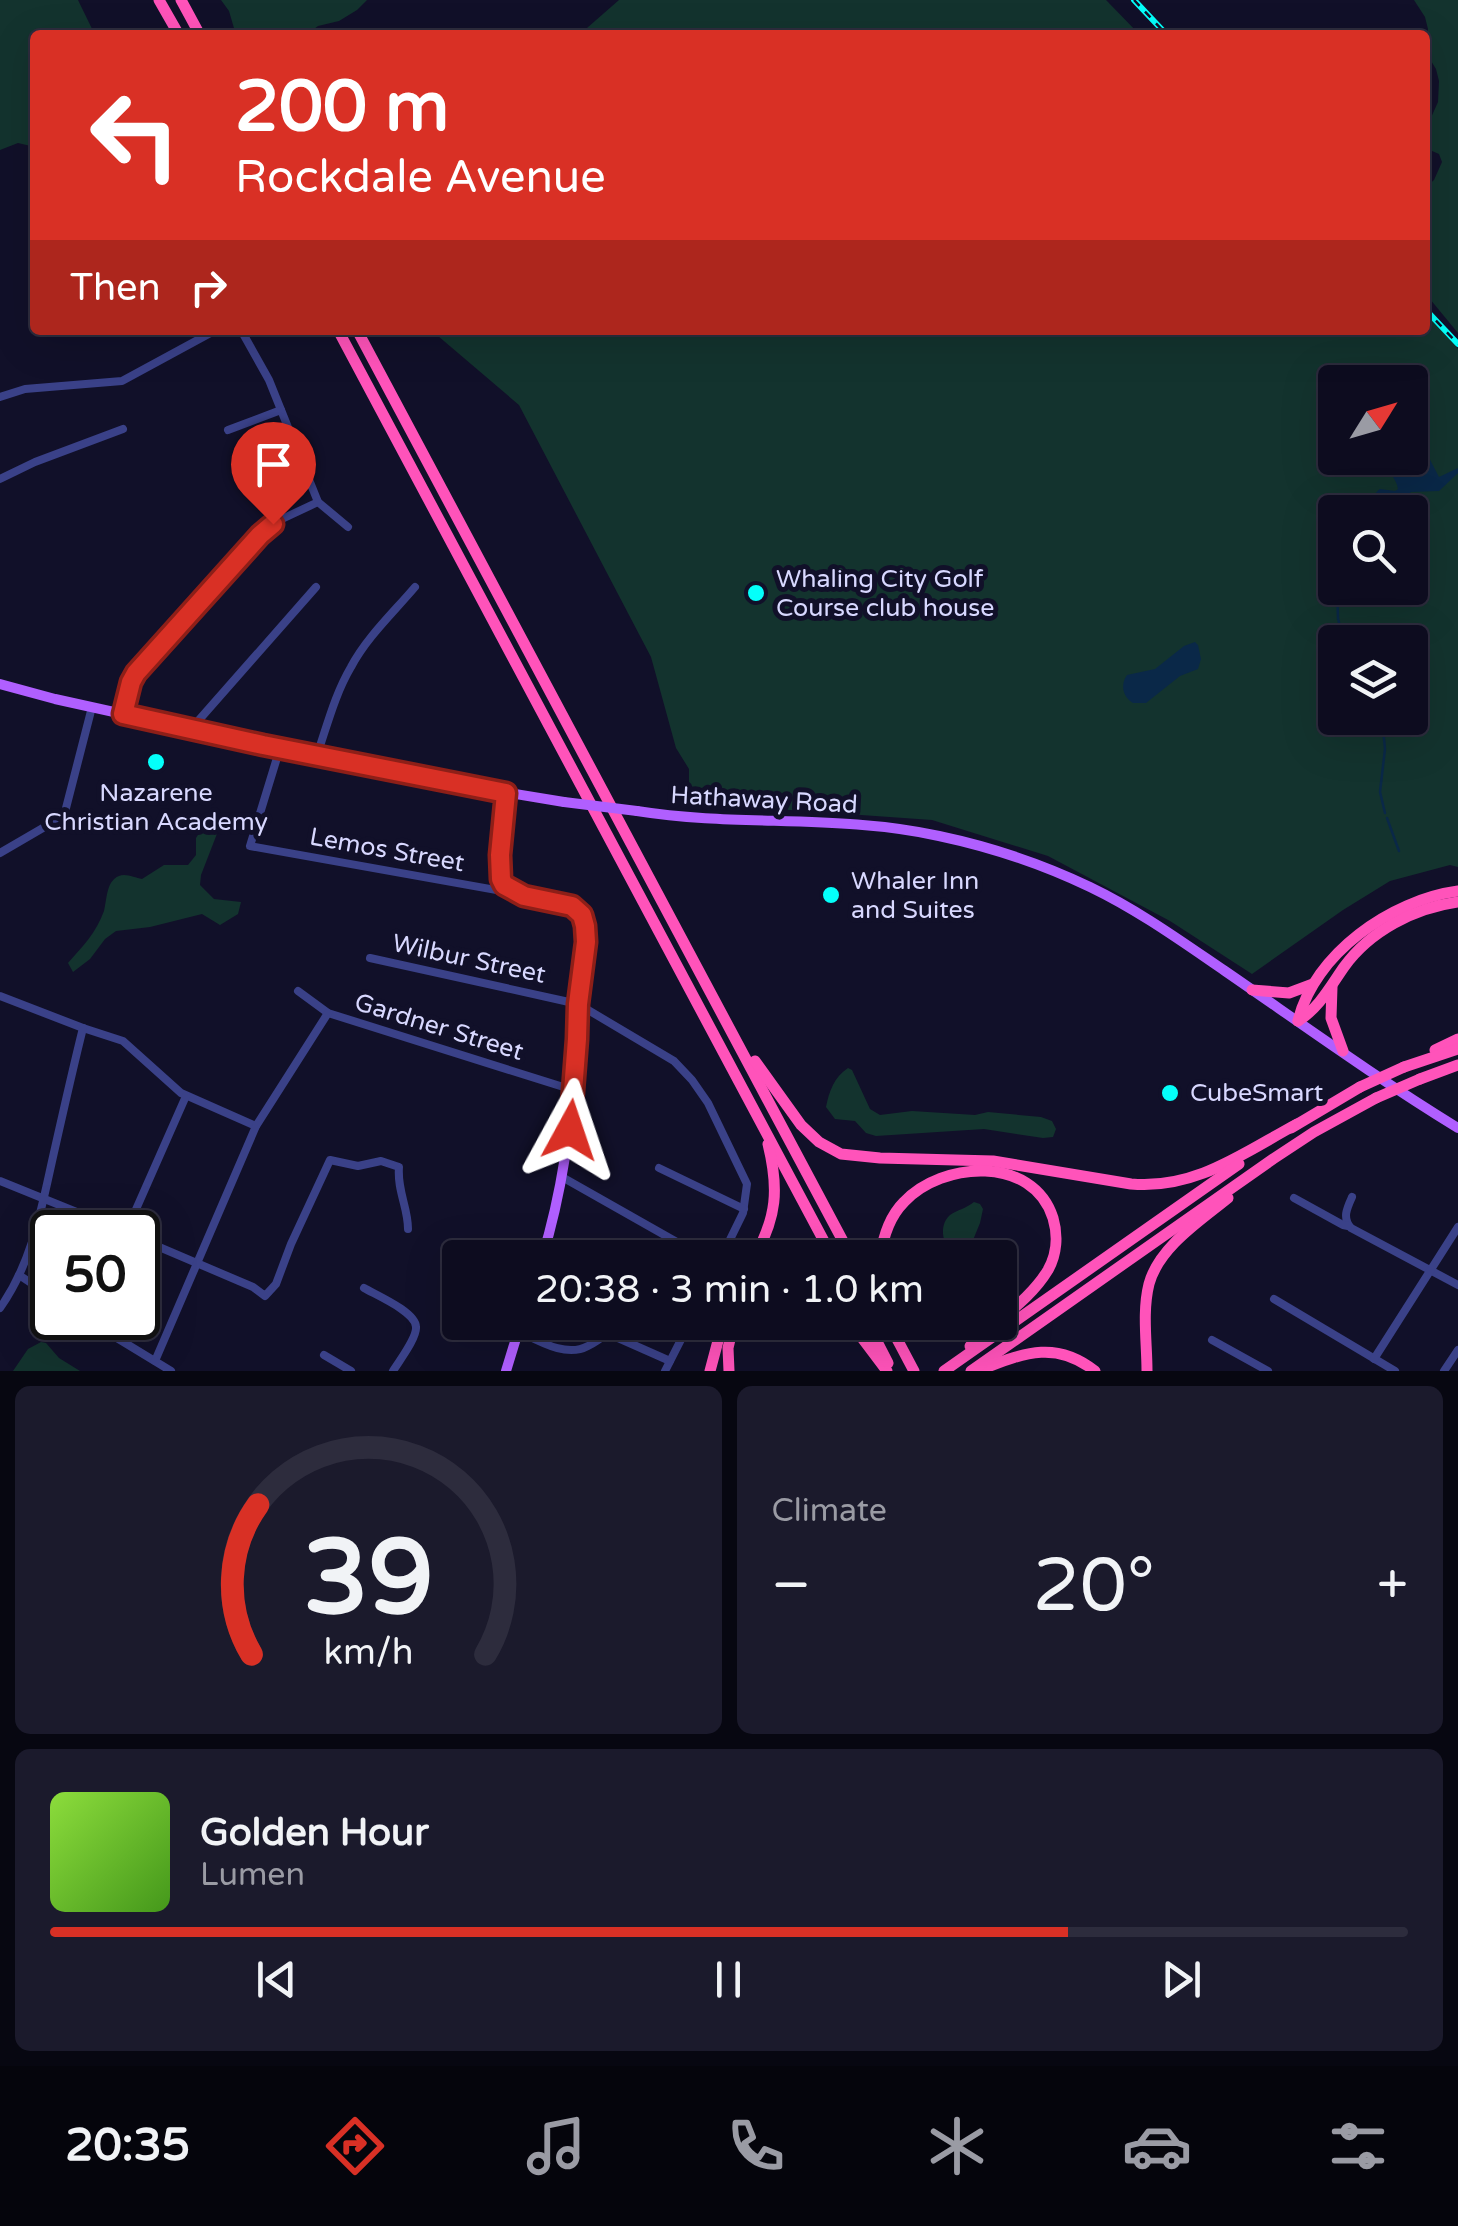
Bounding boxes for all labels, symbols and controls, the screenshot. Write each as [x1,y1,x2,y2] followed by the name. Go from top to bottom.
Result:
[235,66,449,150] text: 200 m
[70,70,200,200] icon: left
[235,151,606,205] text: Rockdale Avenue
[181,260,236,315] icon: right
[70,265,161,311] text: Then
[1318,365,1428,475] north arrow
[1318,365,1428,735] map controls
[231,422,316,525] pin
[246,437,301,492] icon: arrive
[1318,495,1428,605] button: search
[776,564,994,623] place label: Whaling City Golf Course club house
[745,582,767,604] marker: Whaling City Golf Course club house
[1318,625,1428,735] button: layers
[145,751,167,773] marker: Nazarene Christian Academy
[44,778,268,837] place label: Nazarene Christian Academy
[670,780,858,820] street label: Hathaway Road
[307,822,467,878] street label: Lemos Street
[851,866,979,925] place label: Whaler Inn and Suites
[820,884,842,906] marker: Whaler Inn and Suites
[390,928,549,990] street label: Wilbur Street
[351,987,527,1067] street label: Gardner Street
[518,1078,622,1182] position arrow
[1190,1078,1324,1108] place label: CubeSmart
[1159,1082,1181,1104] marker: CubeSmart
[30,1210,160,1340] speed limit sign: 50
[535,1267,924,1313] text: 20:38 · 3 min · 1.0 km
[772,1492,887,1530] text: Climate
[303,1517,434,1642] text: 39
[1033,1541,1155,1631] text: 20°
[772,1553,811,1619] text: −
[1377,1553,1408,1619] text: +
[323,1631,413,1674] text: km/h
[200,1810,429,1856] text: Golden Hour
[200,1856,305,1894] text: Lumen
[249,1952,304,2007] icon: previous
[701,1952,756,2007] icon: pause
[1154,1952,1209,2007] icon: next
[320,2111,390,2181] icon: directions
[521,2111,591,2181] icon: music
[721,2111,791,2181] icon: phone
[922,2111,992,2181] icon: climate
[1122,2111,1192,2181] icon: car
[1323,2111,1393,2181] icon: filters
[65,2119,190,2173] text: 20:35

